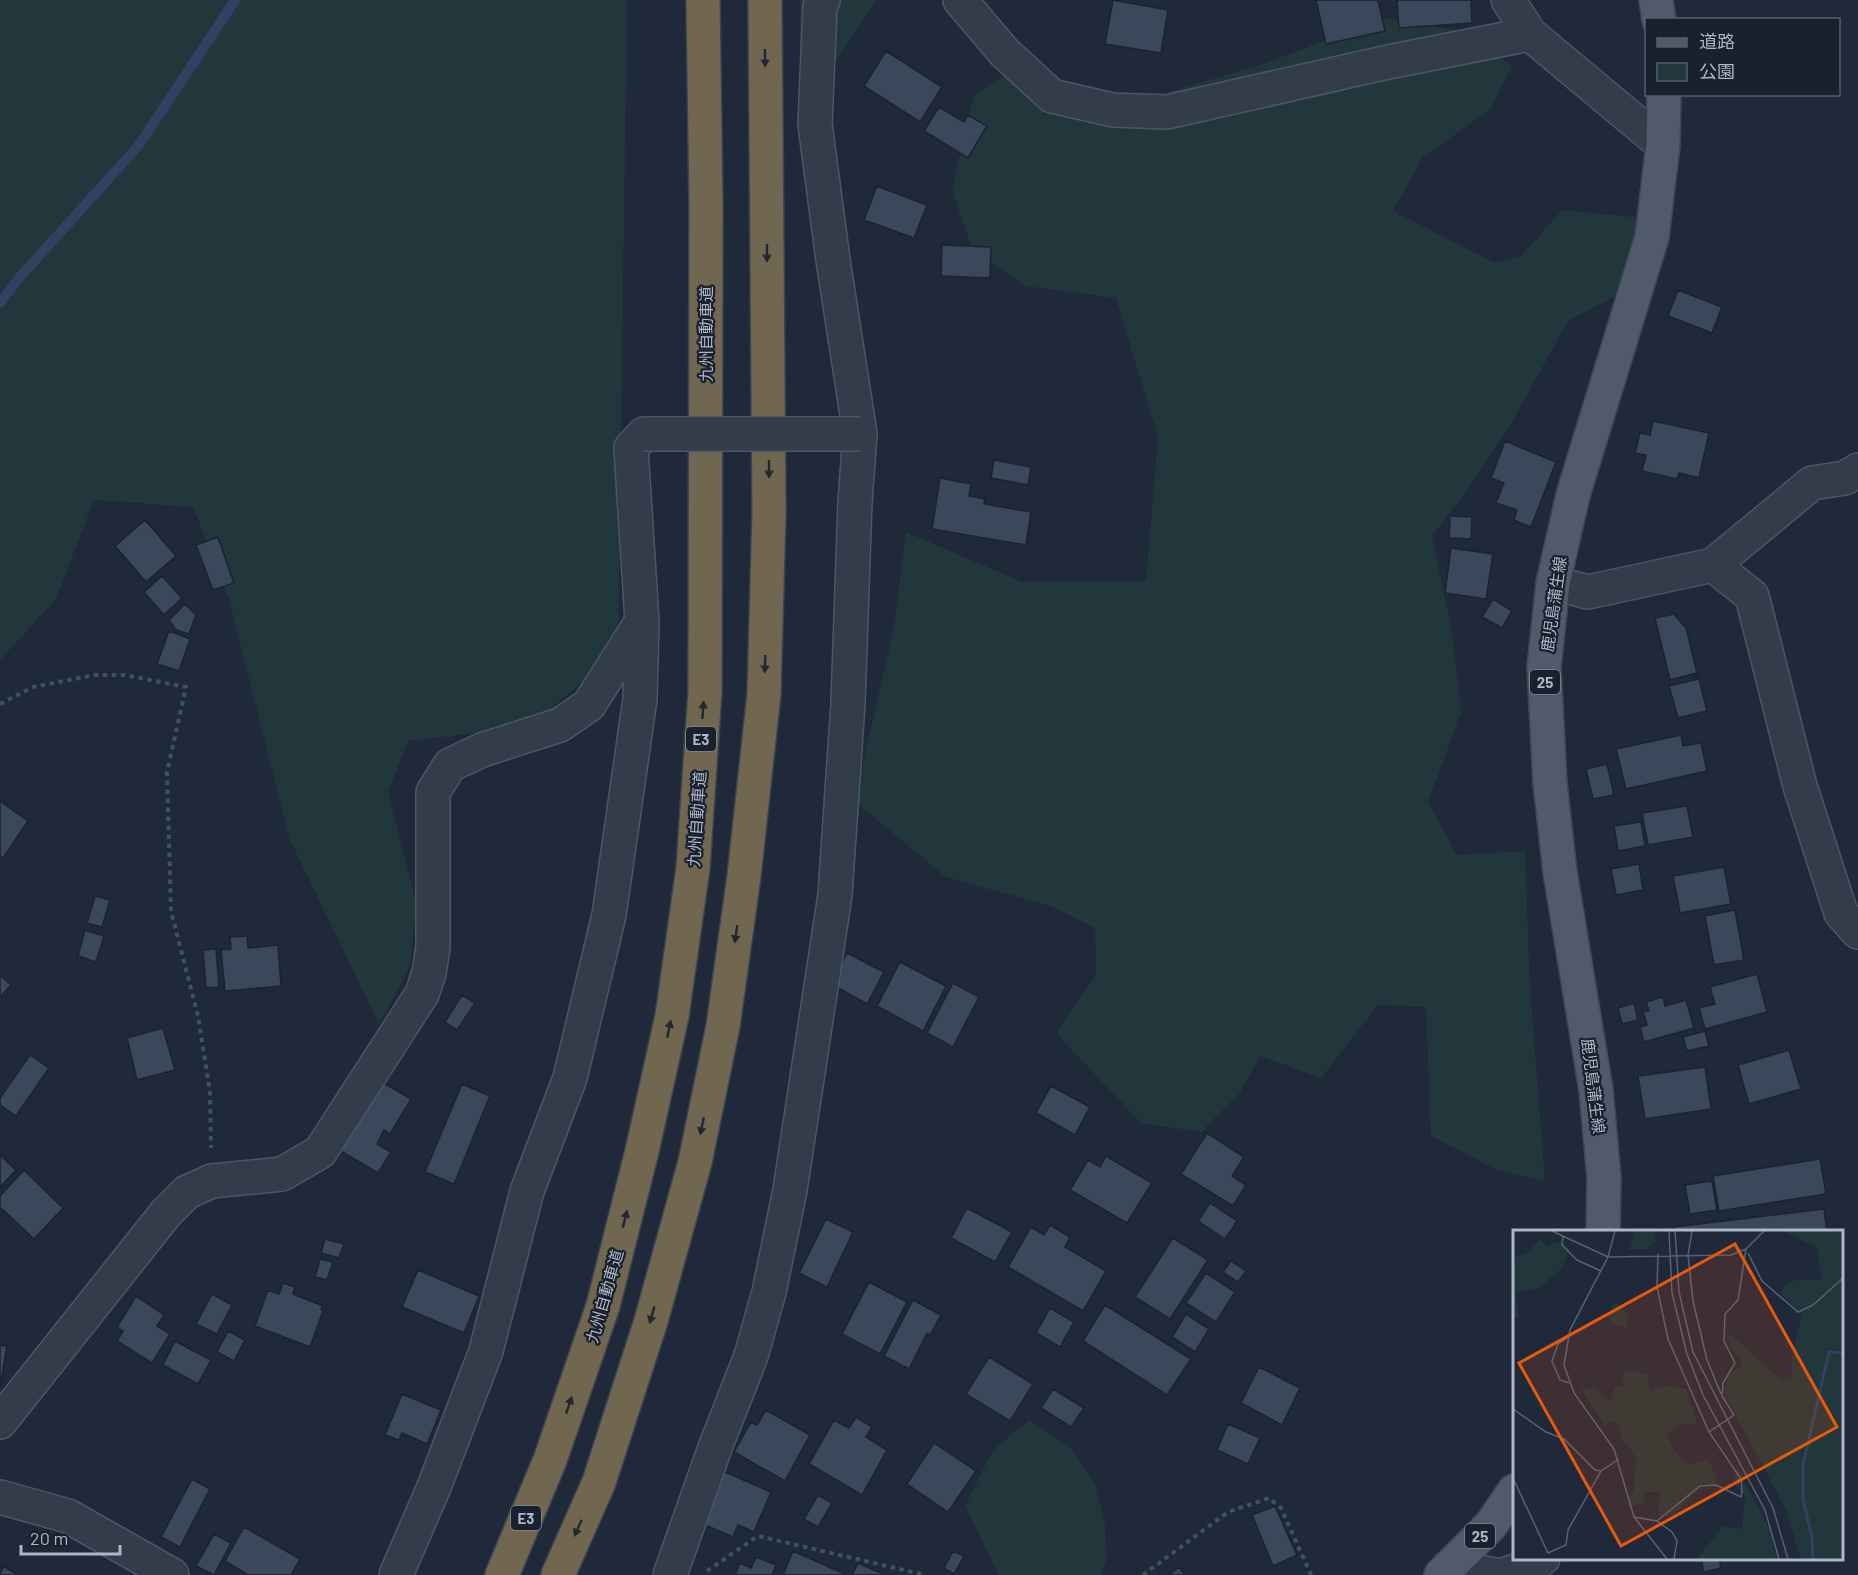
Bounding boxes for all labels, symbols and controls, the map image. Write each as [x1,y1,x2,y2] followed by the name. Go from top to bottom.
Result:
[1645,18,1840,96] legend
[1699,30,1735,52] text: 道路
[760,49,770,68] one-way arrow
[1699,60,1735,82] text: 公園
[762,244,772,263] one-way arrow
[696,286,715,382] street label: 九州自動車道
[764,460,774,479] one-way arrow
[1537,555,1569,653] street label: 鹿児島蒲生線
[760,655,769,674] one-way arrow
[1530,670,1560,694] road number: 25
[699,700,708,719] one-way arrow
[686,727,716,751] road number: E3
[683,770,709,868] street label: 九州自動車道
[732,925,741,944] one-way arrow
[665,1019,674,1038] one-way arrow
[1579,1037,1609,1135] street label: 鹿児島蒲生線
[697,1117,706,1136] one-way arrow
[621,1209,631,1228] one-way arrow
[1513,1230,1843,1560] inset map
[582,1247,626,1345] street label: 九州自動車道
[647,1305,657,1324] one-way arrow
[565,1396,574,1414] one-way arrow
[511,1506,541,1530] road number: E3
[21,1518,120,1556] scale bar
[573,1520,583,1538] one-way arrow
[1465,1524,1495,1548] road number: 25
[30,1527,68,1549] text: 20 m

